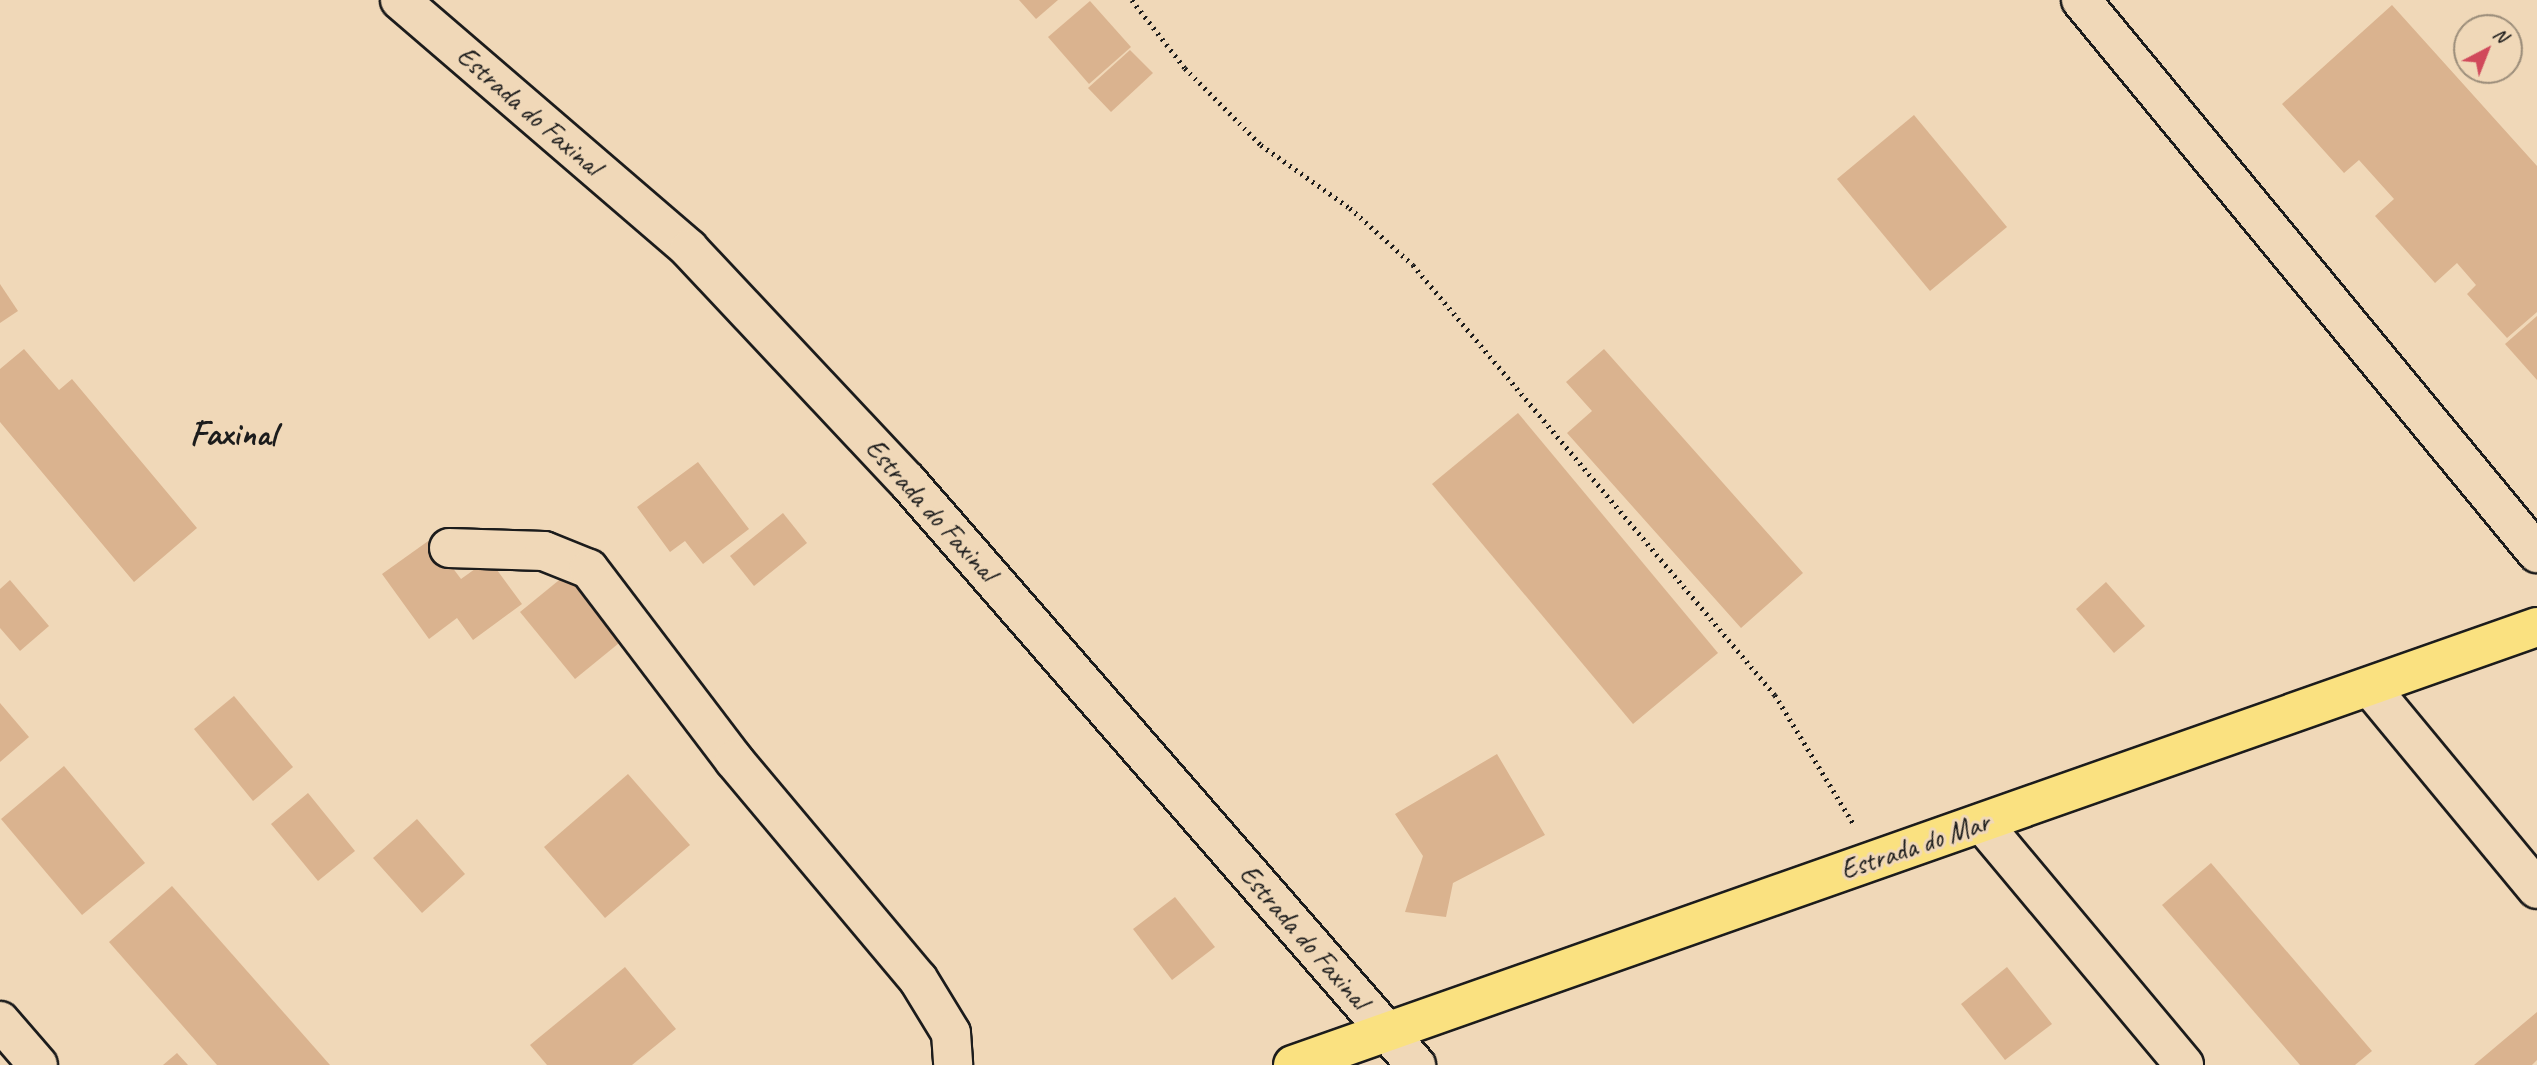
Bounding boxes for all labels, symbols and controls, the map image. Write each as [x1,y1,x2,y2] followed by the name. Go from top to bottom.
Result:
[2453,14,2523,84] north arrow
[2488,22,2513,48] text: N
[450,39,608,183] street label: Estrada do Faxinal
[190,413,276,455] district label: Faxinal
[858,432,1004,588] street label: Estrada do Faxinal
[1836,805,1994,887] street label: Estrada do Mar
[1232,858,1376,1016] street label: Estrada do Faxinal

